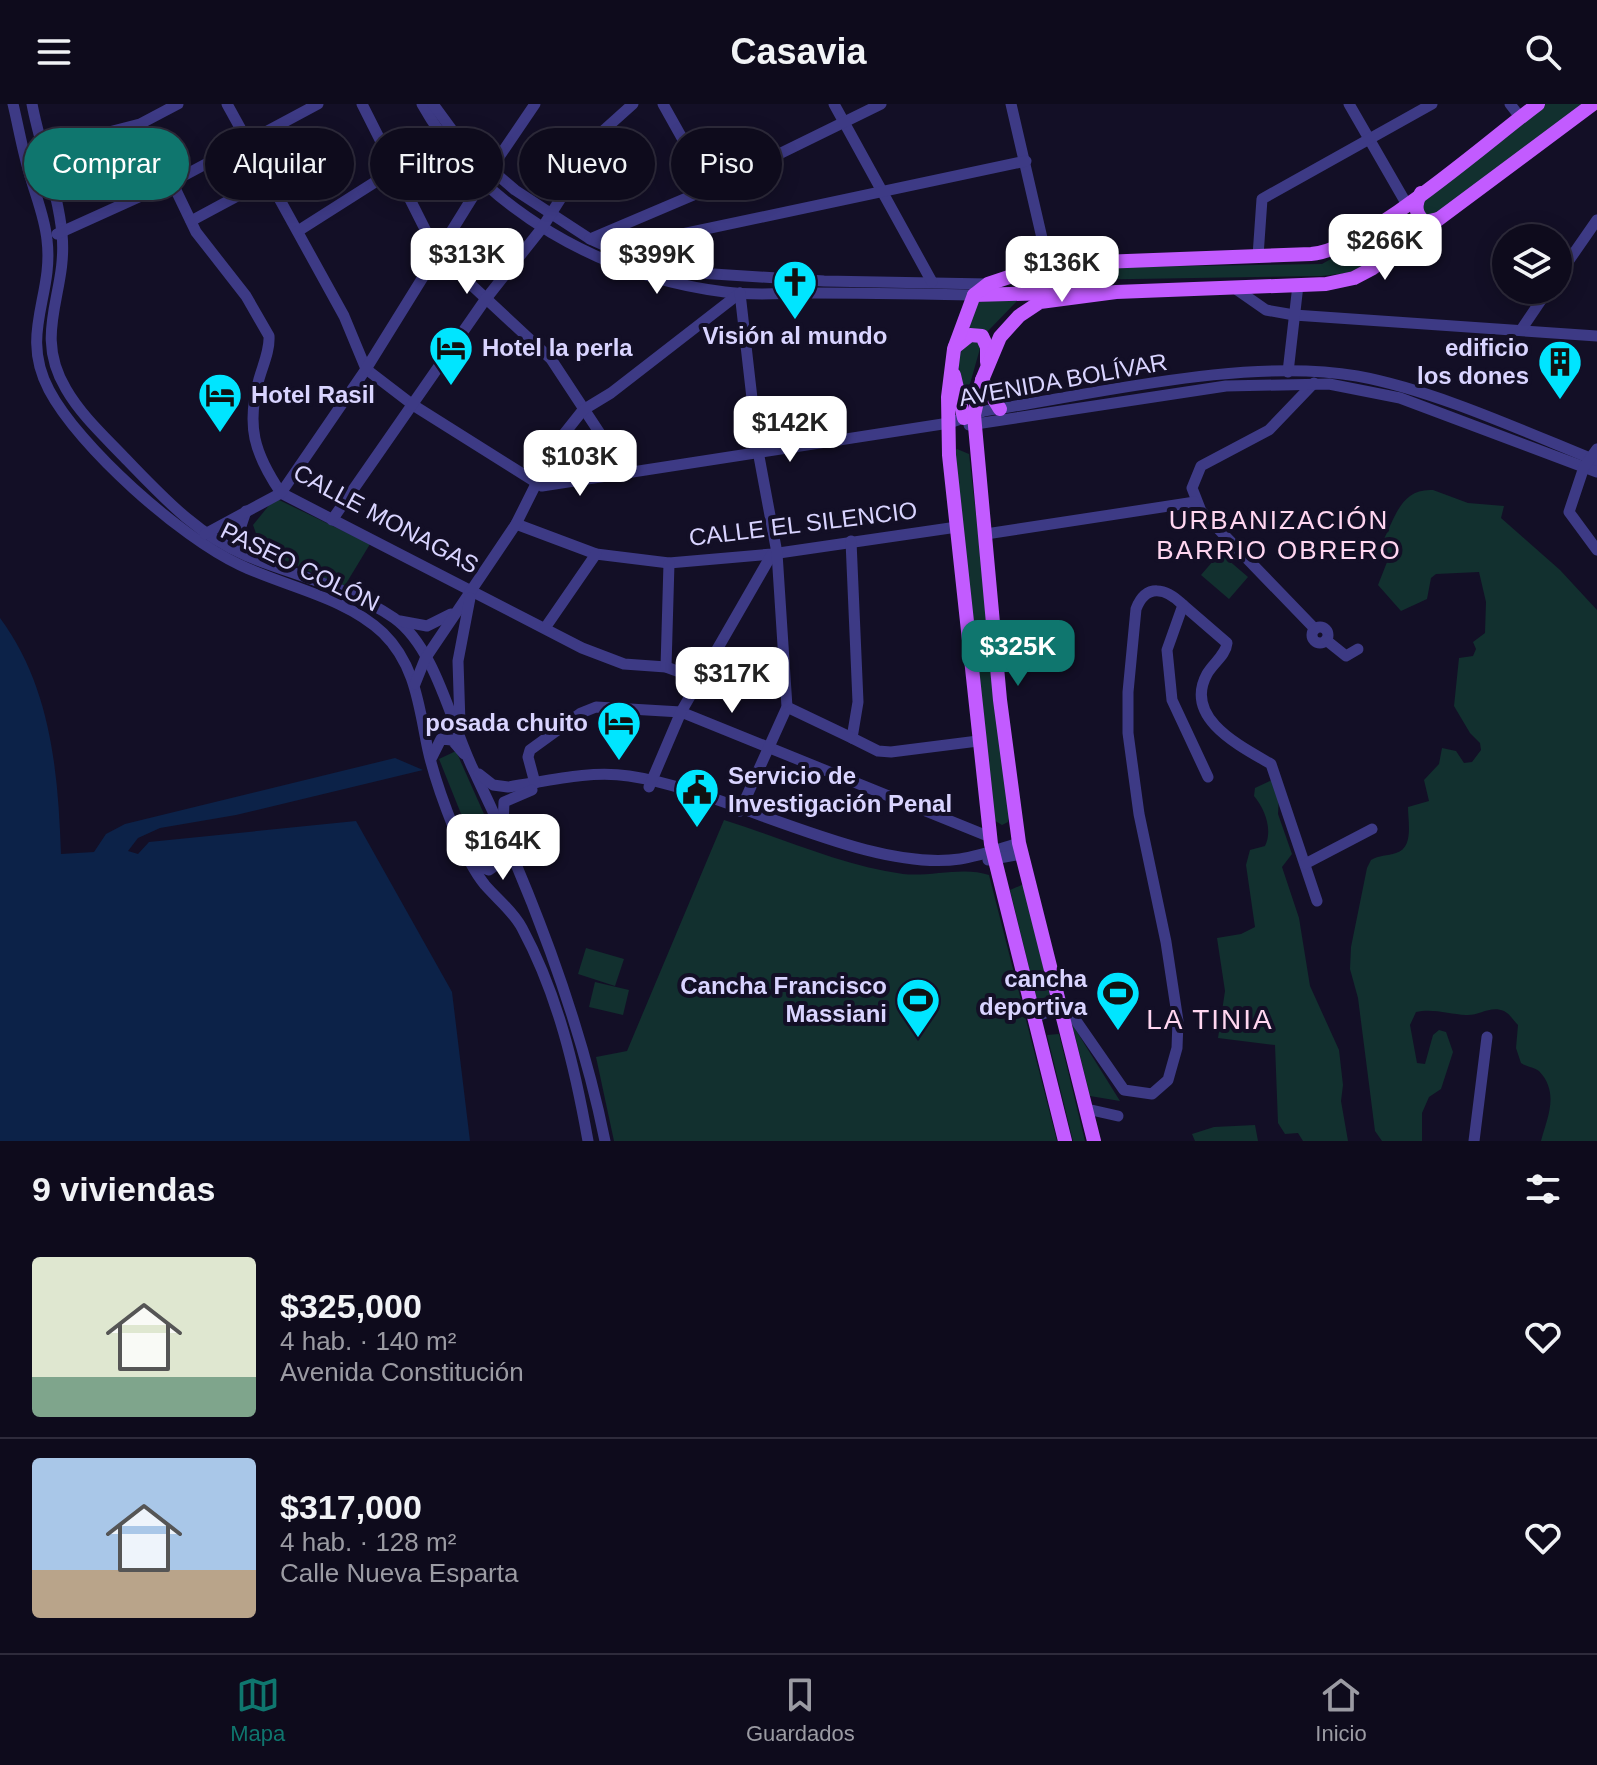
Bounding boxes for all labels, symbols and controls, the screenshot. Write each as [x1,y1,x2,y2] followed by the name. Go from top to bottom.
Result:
[32,30,76,74] icon: menu
[1521,30,1565,74] icon: search
[730,31,867,72] text: Casavia
[24,128,189,200] chip: Comprar
[205,128,354,200] chip: Alquilar
[370,128,503,200] chip: Filtros
[519,128,655,200] chip: Nuevo
[671,128,782,200] chip: Piso
[1329,214,1441,282] pin: $266K
[1492,224,1572,304] map controls
[1492,224,1572,304] button: layers
[1347,225,1423,255] text: $266K
[411,228,523,296] pin: $313K
[601,228,713,296] pin: $399K
[1006,236,1118,304] pin: $136K
[429,239,505,269] text: $313K
[619,239,695,269] text: $399K
[1024,247,1100,277] text: $136K
[771,258,819,321] church icon: Visión al mundo
[703,322,887,349] place label: Visión al mundo
[427,324,475,387] hotel icon: Hotel la perla
[482,334,633,361] place label: Hotel la perla
[1417,334,1529,389] place label: edificio los dones
[1536,338,1584,401] building icon: edificio los dones
[957,348,1169,411] street label: AVENIDA BOLÍVAR
[196,371,244,434] hotel icon: Hotel Rasil
[251,381,375,408] place label: Hotel Rasil
[734,396,846,464] pin: $142K
[752,407,828,437] text: $142K
[524,430,636,498] pin: $103K
[542,441,618,471] text: $103K
[289,458,483,579] street label: CALLE MONAGAS
[687,496,919,551] street label: CALLE EL SILENCIO
[1156,505,1402,565] district label: URBANIZACIÓN BARRIO OBRERO
[217,517,384,617] street label: PASEO COLÓN
[962,620,1074,688] pin: $325K
[980,631,1056,661] text: $325K
[676,647,788,715] pin: $317K
[694,658,770,688] text: $317K
[595,699,643,762] hotel icon: posada chuito
[425,709,588,736] place label: posada chuito
[728,762,952,817] place label: Servicio de Investigación Penal
[673,766,721,829] public building icon: Servicio de Investigación Penal
[447,814,559,882] pin: $164K
[465,825,541,855] text: $164K
[979,965,1088,1020] place label: cancha deportiva
[1094,969,1142,1032] sports icon: cancha deportiva
[680,972,887,1027] place label: Cancha Francisco Massiani
[894,976,942,1039] sports icon: Cancha Francisco Massiani
[1146,1004,1274,1035] district label: LA TINIA
[1521,1167,1565,1211] icon: filters
[32,1170,215,1208] text: 9 viviendas
[280,1287,422,1325] text: $325,000
[96,1289,192,1385] icon: home
[1521,1315,1565,1359] icon: heart
[280,1326,456,1356] text: 4 hab. · 140 m²
[280,1357,524,1387] text: Avenida Constitución
[280,1488,422,1526] text: $317,000
[96,1490,192,1586] icon: home
[1521,1516,1565,1560] icon: heart
[280,1527,456,1557] text: 4 hab. · 128 m²
[280,1558,518,1588] text: Calle Nueva Esparta
[230,1673,285,1747] tab: Mapa
[746,1673,855,1747] tab: Guardados
[1315,1673,1367,1747] tab: Inicio

